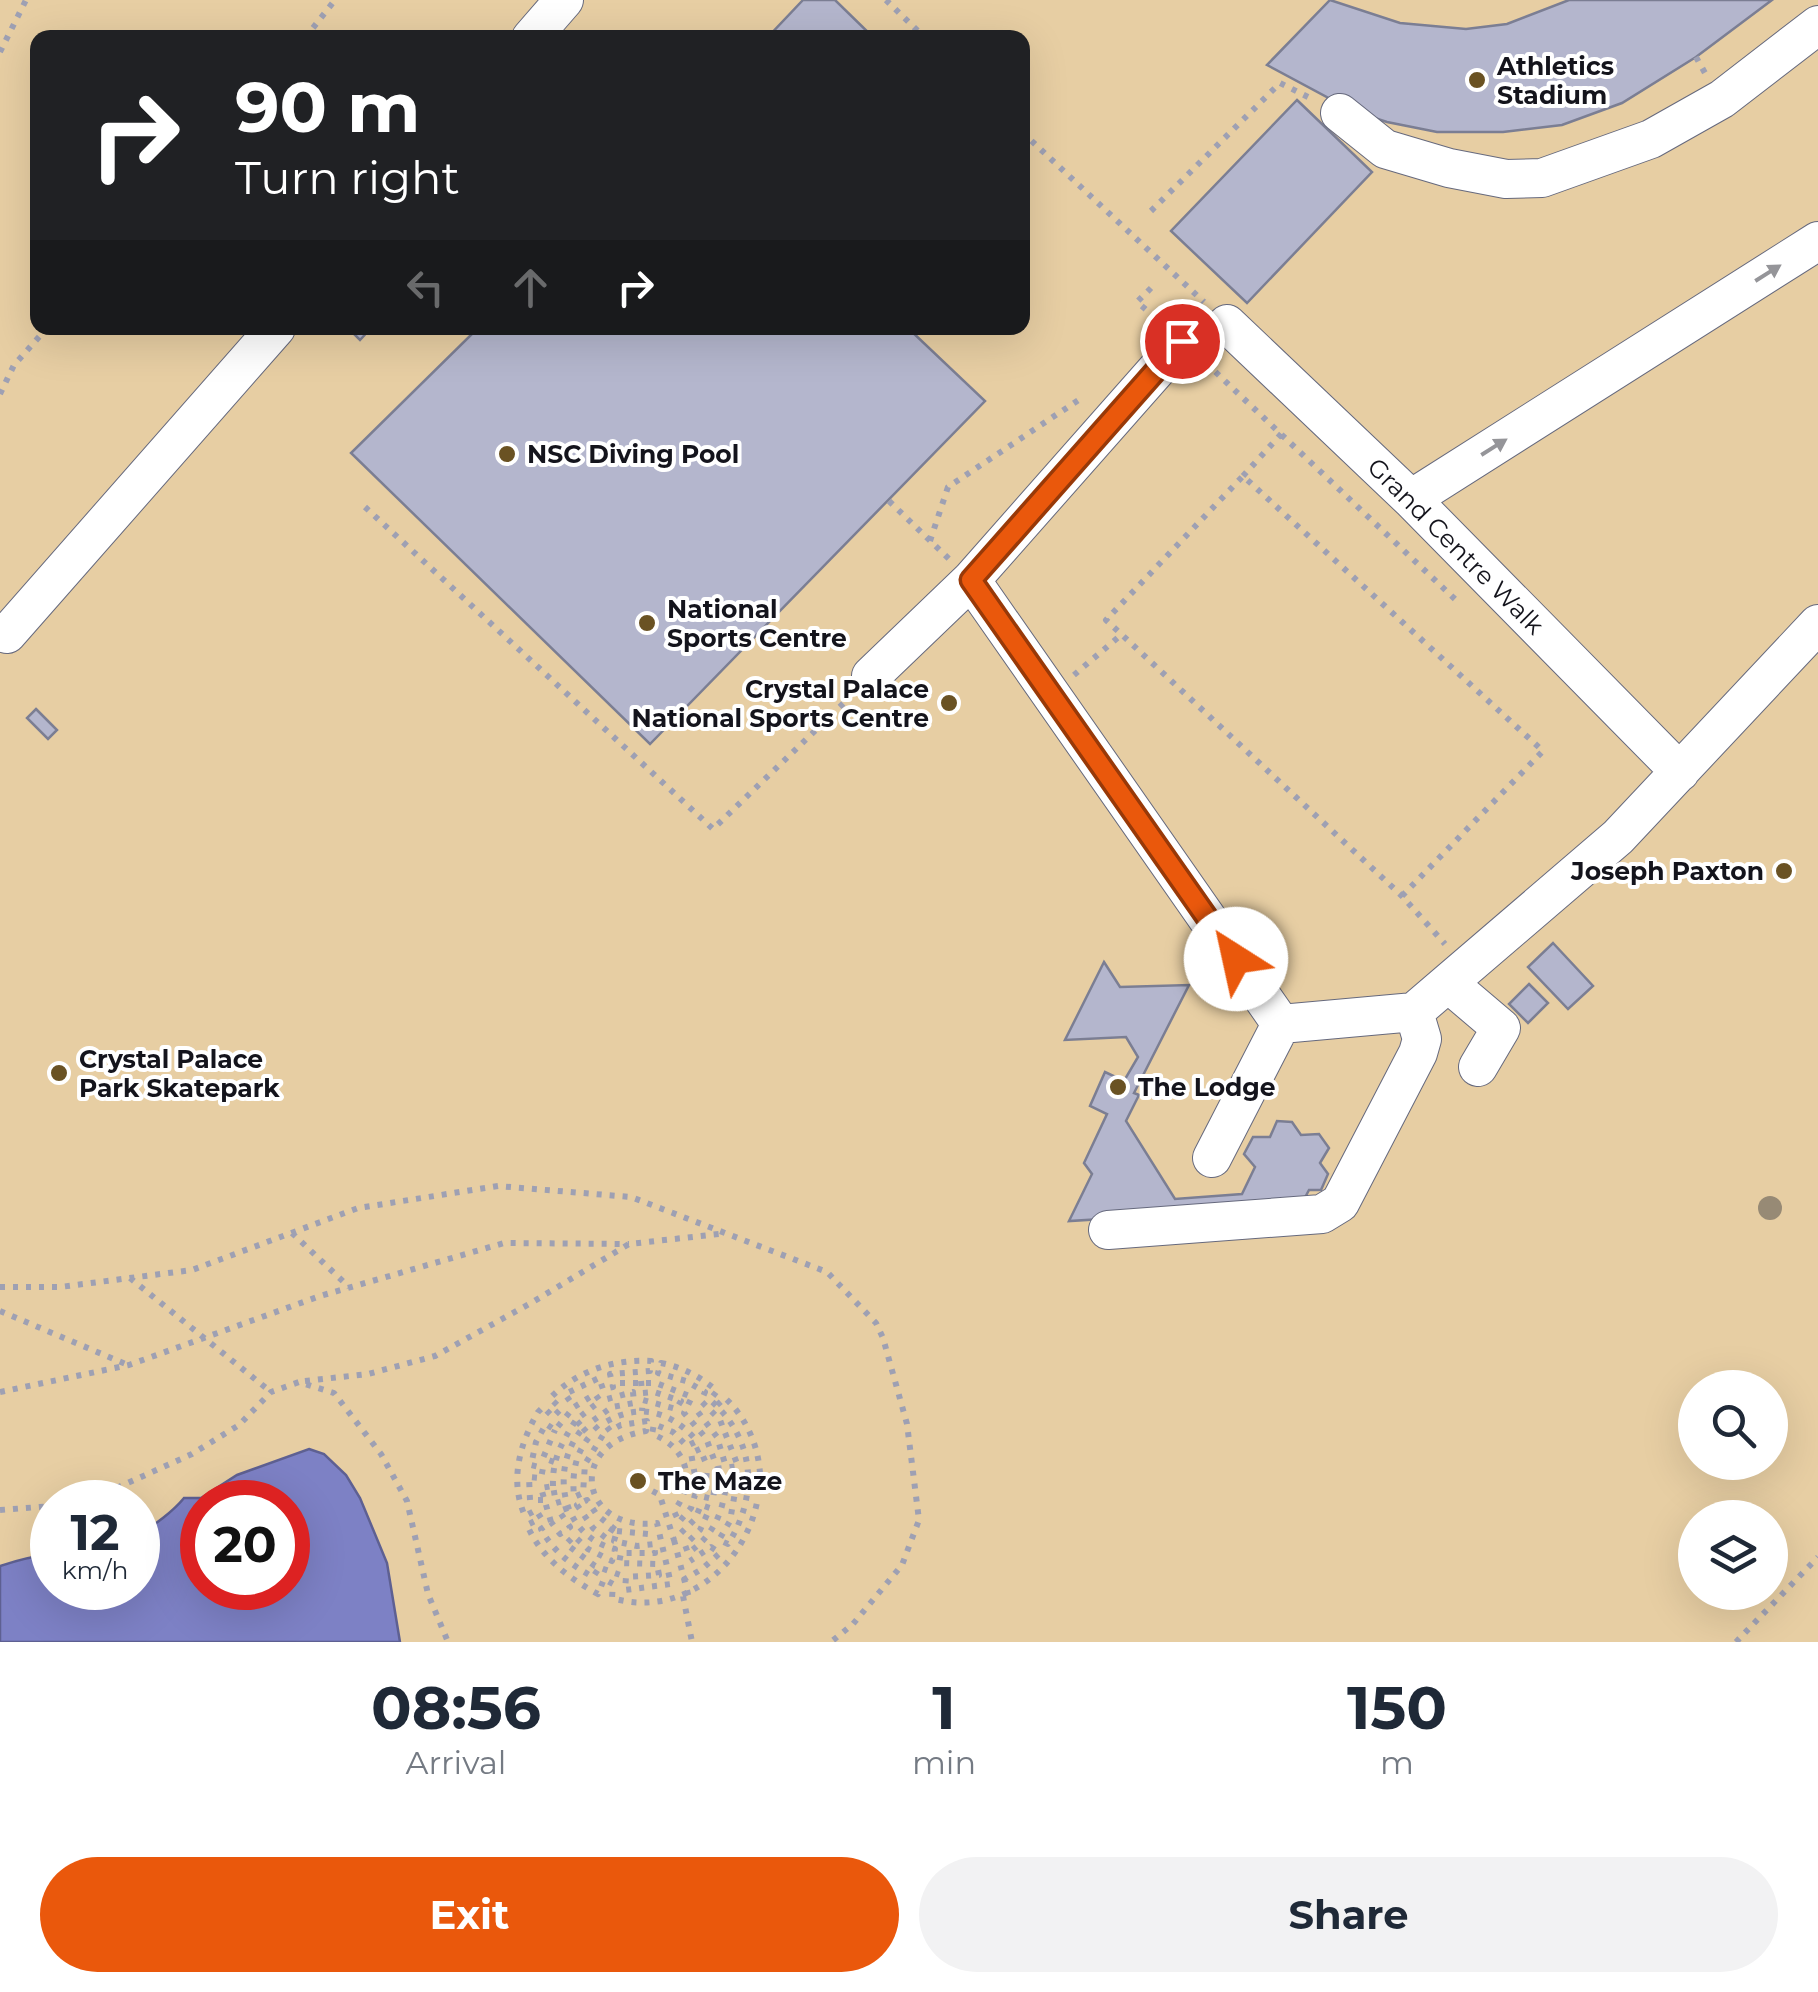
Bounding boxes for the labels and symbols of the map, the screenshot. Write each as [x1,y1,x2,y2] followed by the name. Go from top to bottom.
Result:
[1496,51,1614,110] place label: Athletics Stadium
[1466,69,1488,91] marker: Athletics Stadium
[1754,264,1782,282] one-way arrow
[1140,299,1225,384] pin
[1480,438,1507,456] one-way arrow
[527,439,739,469] place label: NSC Diving Pool
[496,443,518,465] marker: NSC Diving Pool
[1362,452,1550,640] street label: Grand Centre Walk
[667,594,847,653] place label: National Sports Centre
[636,612,658,634] marker: National Sports Centre
[631,674,929,733] place label: Crystal Palace National Sports Centre
[938,692,960,714] marker: Crystal Palace National Sports Centre
[1570,856,1764,886] place label: Joseph Paxton
[1773,860,1795,882] marker: Joseph Paxton
[1184,907,1288,1011] position arrow
[79,1044,280,1103] place label: Crystal Palace Park Skatepark
[48,1062,70,1084] marker: Crystal Palace Park Skatepark
[1138,1072,1276,1102] place label: The Lodge
[1107,1076,1129,1098] marker: The Lodge
[658,1466,782,1496] place label: The Maze
[627,1470,649,1492] marker: The Maze
[180,1480,310,1610] speed limit sign: 20

